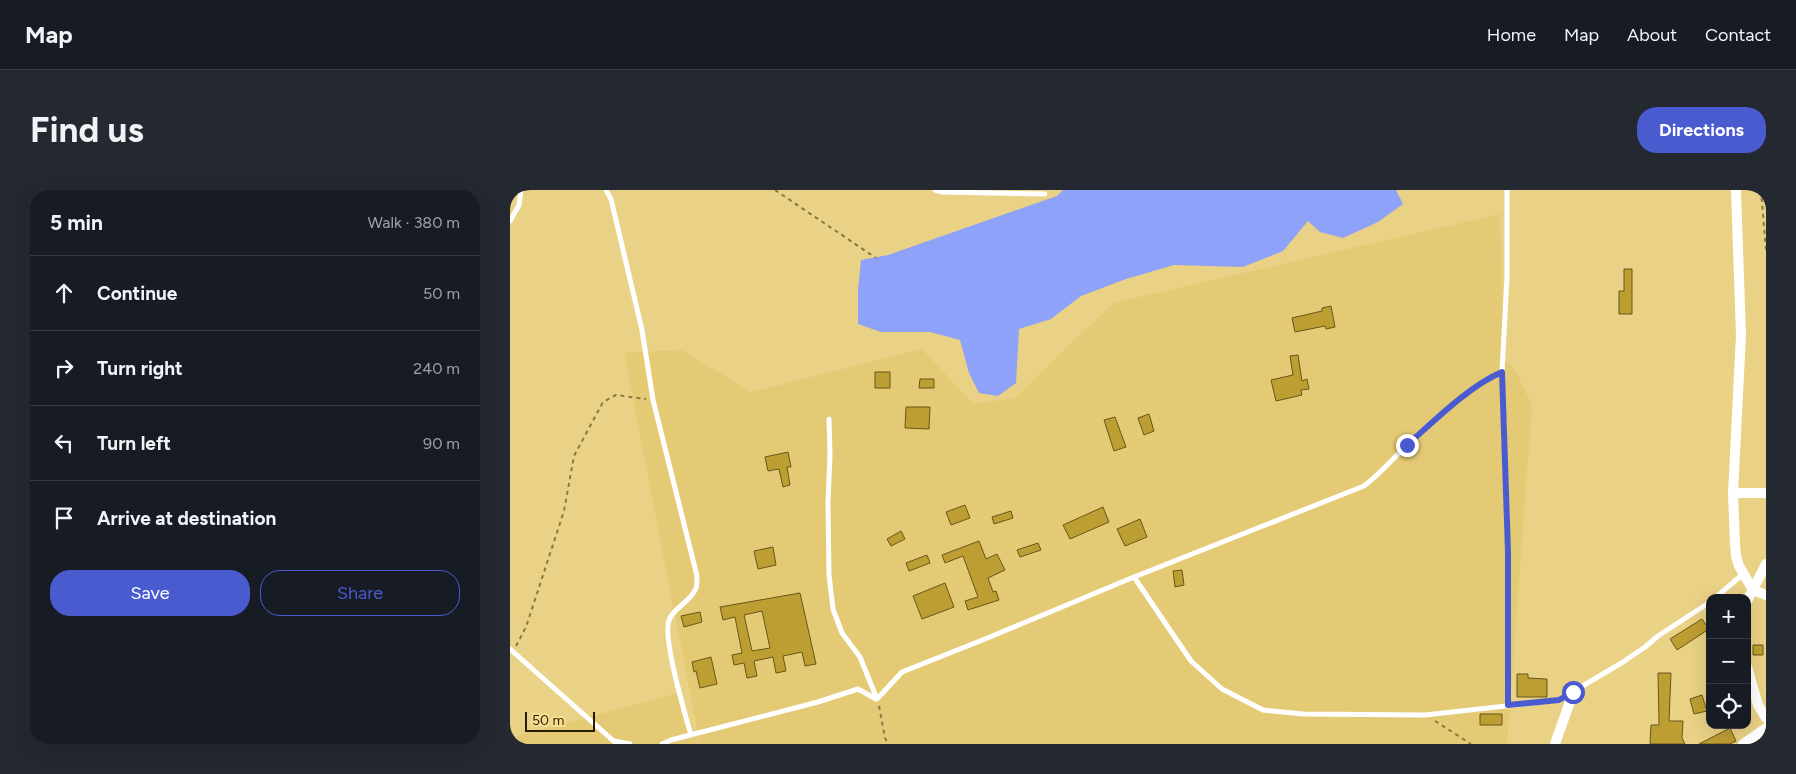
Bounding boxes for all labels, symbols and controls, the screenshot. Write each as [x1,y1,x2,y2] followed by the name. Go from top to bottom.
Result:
[25,20,73,49] text: Map
[1487,24,1536,46] text: Home
[1564,24,1599,46] text: Map
[1627,24,1677,46] text: About
[1705,24,1771,46] text: Contact
[1637,107,1766,153] button: Directions
[30,109,144,151] text: Find us
[50,210,103,235] text: 5 min
[368,213,460,232] text: Walk · 380 m
[50,279,78,307] icon: ahead
[97,282,177,305] text: Continue
[423,284,460,303] text: 50 m
[50,354,78,382] icon: right
[97,357,183,380] text: Turn right
[413,359,460,378] text: 240 m
[50,429,78,457] icon: left
[97,432,171,455] text: Turn left
[423,434,460,453] text: 90 m
[1396,434,1419,457] route end
[50,504,78,532] icon: arrive
[97,507,276,530] text: Arrive at destination
[50,570,250,616] button: Save
[260,570,460,616] button: Share
[1706,594,1751,729] map controls
[1706,594,1751,639] button: +
[1706,639,1751,684] button: −
[1562,681,1585,704] route start
[1706,684,1751,729] button: locate
[525,709,595,732] scale bar
[532,712,564,729] text: 50 m

